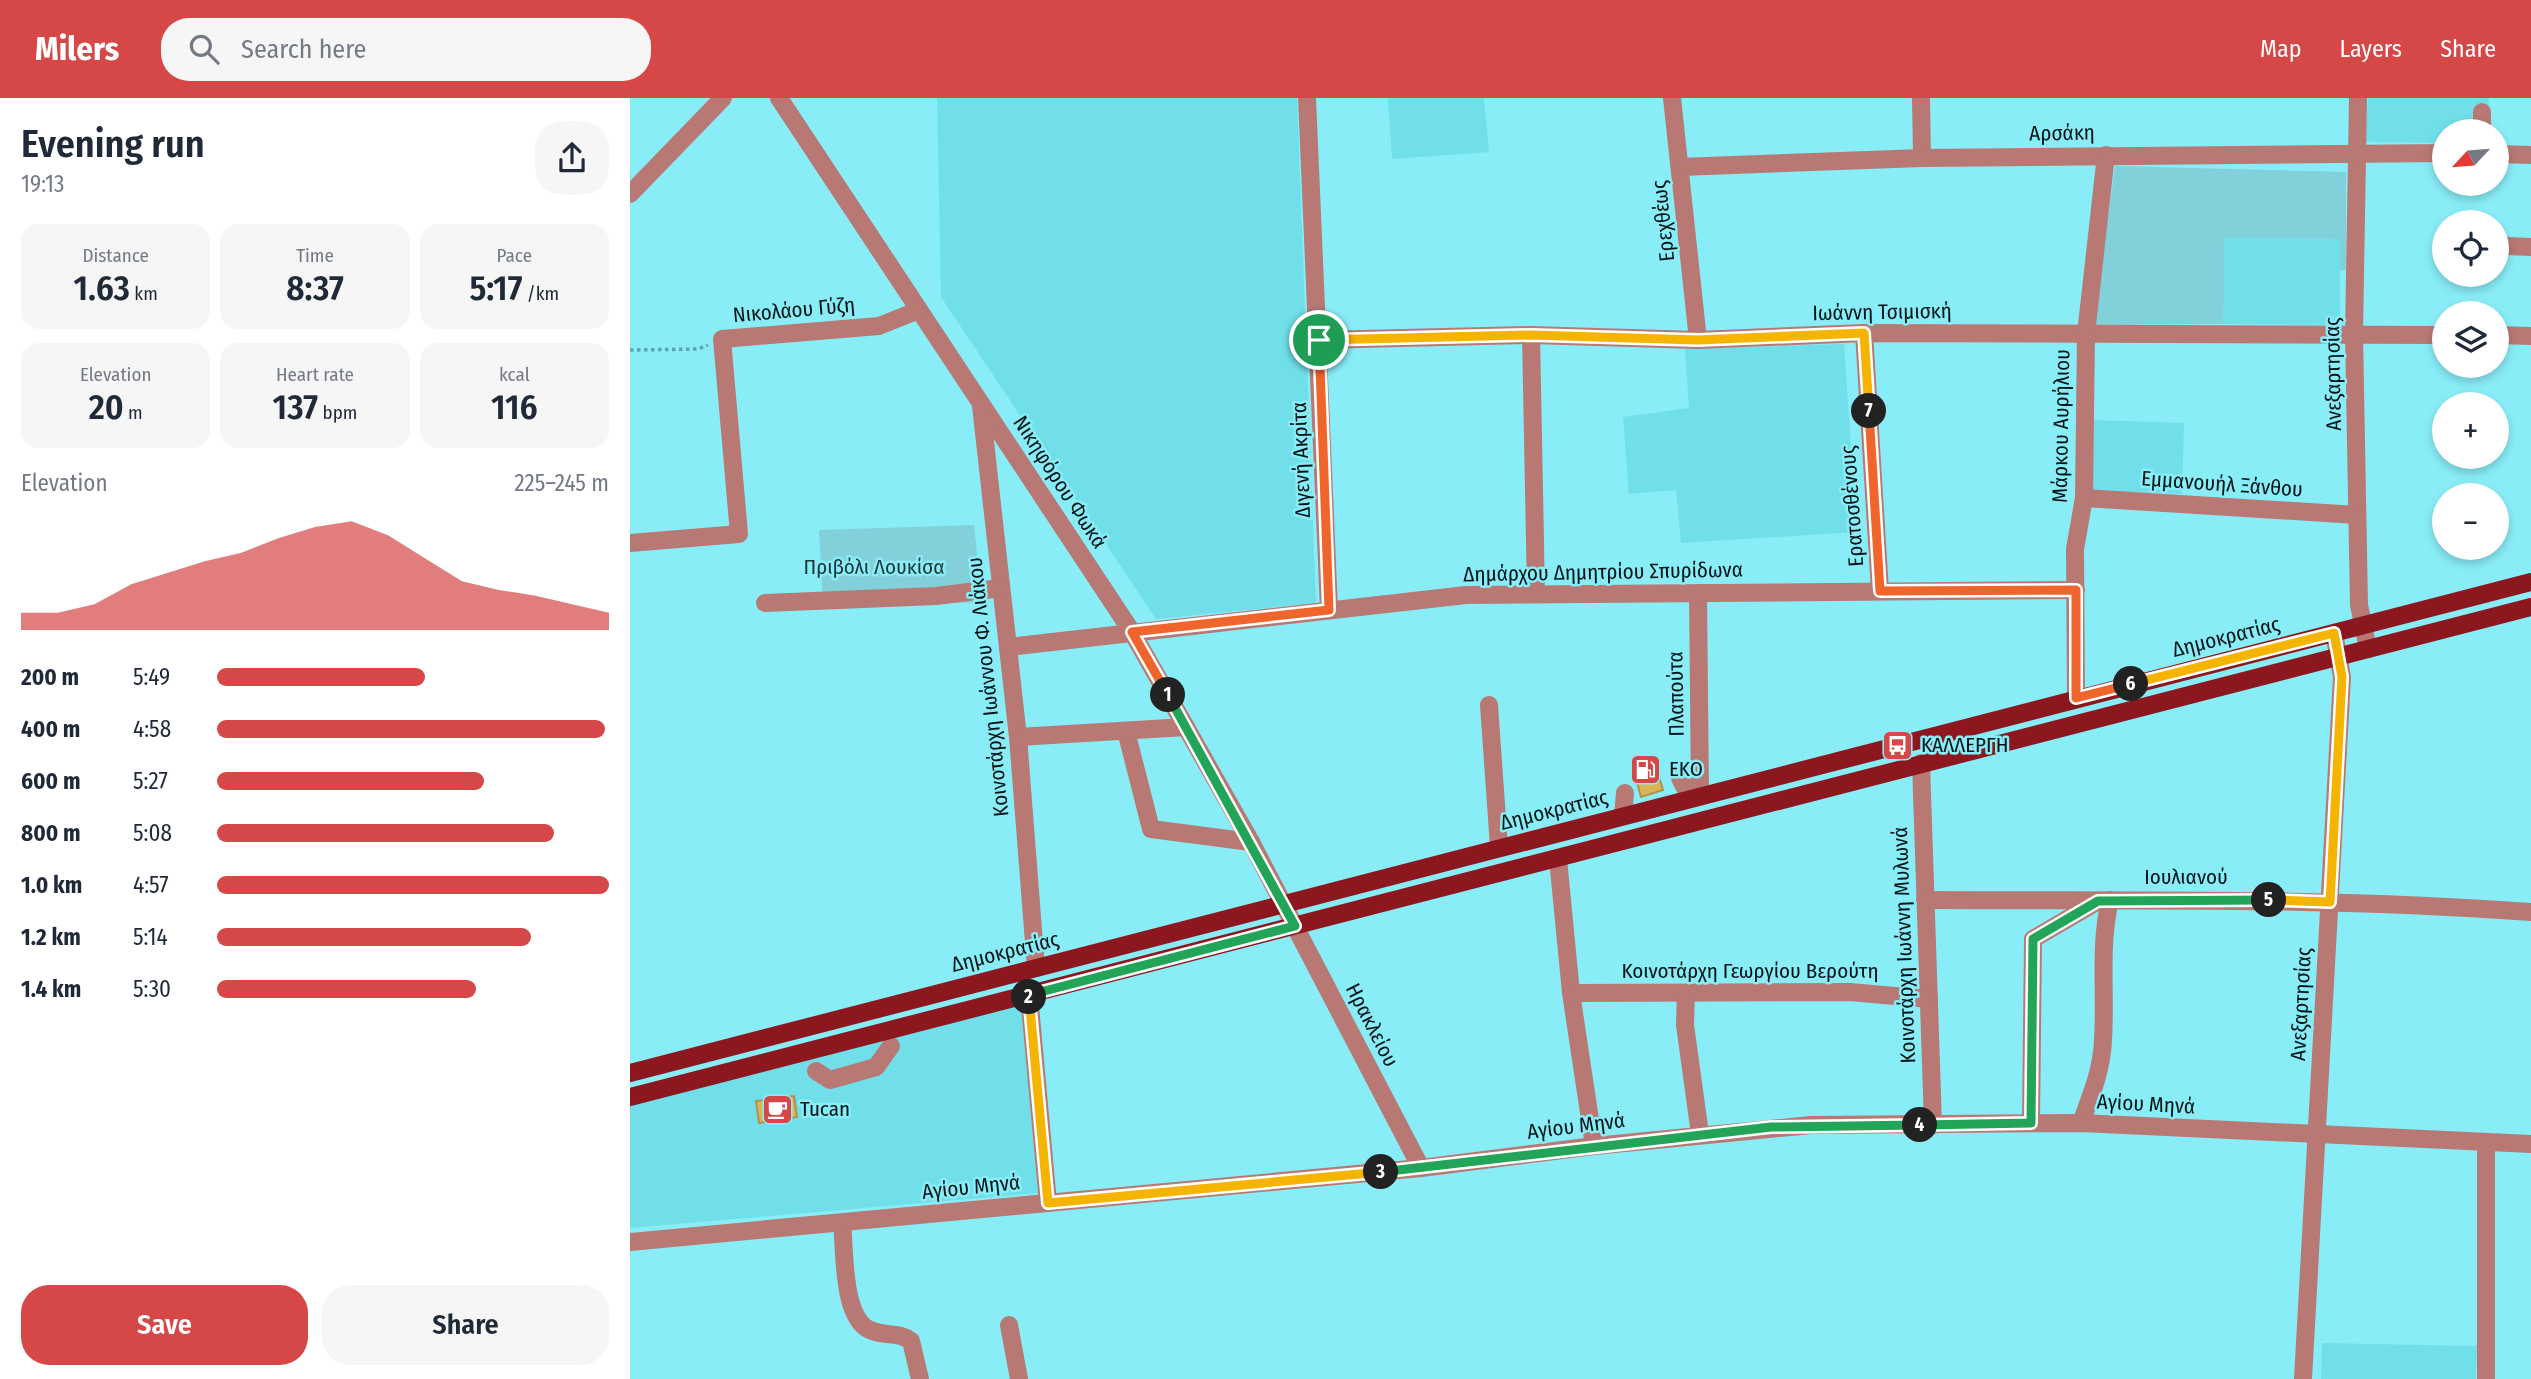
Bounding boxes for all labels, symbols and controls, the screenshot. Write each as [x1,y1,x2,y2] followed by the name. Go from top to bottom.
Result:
[161,18,651,81] search box
[35,29,119,69] text: Milers
[185,30,223,68] icon: search
[241,34,366,65] text: Search here
[2260,35,2302,63] text: Map
[2340,35,2402,63] text: Layers
[2440,35,2496,63] text: Share
[2029,119,2095,147] street label: Αρσάκη
[2432,119,2510,196] north arrow
[2432,119,2509,560] map controls
[21,121,205,167] text: Evening run
[535,121,609,195] button: share
[21,170,64,198] text: 19:13
[1646,179,1680,263] street label: Ερεχθέως
[2432,210,2509,287] button: locate
[82,244,149,267] text: Distance
[296,244,334,267] text: Time
[497,244,532,267] text: Pace
[74,267,130,309] text: 1.63
[286,267,344,309] text: 8:37
[469,267,522,309] text: 5:17
[130,282,158,305] text: km
[522,282,559,305] text: /km
[732,292,856,328] street label: Νικολάου Γύζη
[1812,298,1952,326] street label: Ιωάννη Τσιμισκή
[2432,301,2509,378] button: layers
[1289,310,1349,370] pin
[2319,317,2347,431] street label: Ανεξαρτησίας
[1300,321,1338,359] icon: arrive
[2047,349,2075,503] street label: Μάρκου Αυρήλιου
[80,363,151,386] text: Elevation
[276,363,354,386] text: Heart rate
[499,363,530,386] text: kcal
[89,386,124,428] text: 20
[273,386,318,428] text: 137
[491,386,538,428] text: 116
[2432,392,2509,469] button: +
[1852,394,1886,428] pin: 7
[1864,399,1873,422] text: 7
[124,401,143,424] text: m
[318,401,357,424] text: bpm
[1286,401,1316,519] street label: Διγενή Ακρίτα
[1007,411,1113,553] street label: Νικηφόρου Φωκά
[1835,444,1869,568] street label: Ερατοσθένους
[2140,465,2304,503] street label: Εμμανουήλ Ξάνθου
[21,469,108,497] text: Elevation
[514,469,609,497] text: 225–245 m
[2432,483,2509,560] button: −
[803,554,945,580] park label: Πριβόλι Λουκίσα
[961,556,1015,818] street label: Κοινοτάρχη Ιωάννου Φ. Λιάκου
[1463,557,1743,587] street label: Δημάρχου Δημητρίου Σπυρίδωνα
[2169,611,2283,663] street label: Δημοκρατίας
[1662,651,1690,737] street label: Πλαπούτα
[21,663,79,691] text: 200 m
[133,663,170,691] text: 5:49
[2114,666,2148,702] pin: 6
[2126,672,2135,695] text: 6
[1150,678,1186,712] pin: 1
[1163,683,1172,706] text: 1
[21,715,80,743] text: 400 m
[133,715,171,743] text: 4:58
[1881,728,1915,762] bus stop icon: ΚΑΛΛΕΡΓΗ
[1921,732,2008,758] place label: ΚΑΛΛΕΡΓΗ
[1629,752,1663,786] fuel station icon: EKO
[1669,756,1703,782] place label: EKO
[21,767,80,795] text: 600 m
[133,767,168,795] text: 5:27
[1497,784,1611,836] street label: Δημοκρατίας
[21,819,81,847] text: 800 m
[133,819,172,847] text: 5:08
[1887,826,1921,1064] street label: Κοινοτάρχη Ιωάννη Μυλωνά
[2144,864,2228,890] street label: Ιουλιανού
[21,871,82,899] text: 1.0 km
[133,871,169,899] text: 4:57
[2252,882,2286,918] pin: 5
[2264,888,2273,911] text: 5
[21,923,81,951] text: 1.2 km
[133,923,168,951] text: 5:14
[948,926,1062,978] street label: Δημοκρατίας
[2285,946,2317,1061] street label: Ανεξαρτησίας
[1621,958,1879,984] street label: Κοινοτάρχη Γεωργίου Βερούτη
[21,975,81,1003] text: 1.4 km
[133,975,171,1003] text: 5:30
[1012,979,1046,1014] pin: 2
[1340,979,1404,1071] street label: Ηρακλείου
[1024,985,1033,1008] text: 2
[2096,1088,2196,1120] street label: Αγίου Μηνά
[760,1092,794,1126] cafe icon: Tucan
[800,1096,850,1122] place label: Tucan
[1525,1107,1627,1145] street label: Αγίου Μηνά
[1902,1108,1938,1142] pin: 4
[1915,1113,1924,1136] text: 4
[1364,1154,1398,1190] pin: 3
[1376,1160,1385,1183] text: 3
[921,1169,1021,1205] street label: Αγίου Μηνά
[21,1285,308,1365] button: Save
[322,1285,609,1365] button: Share

